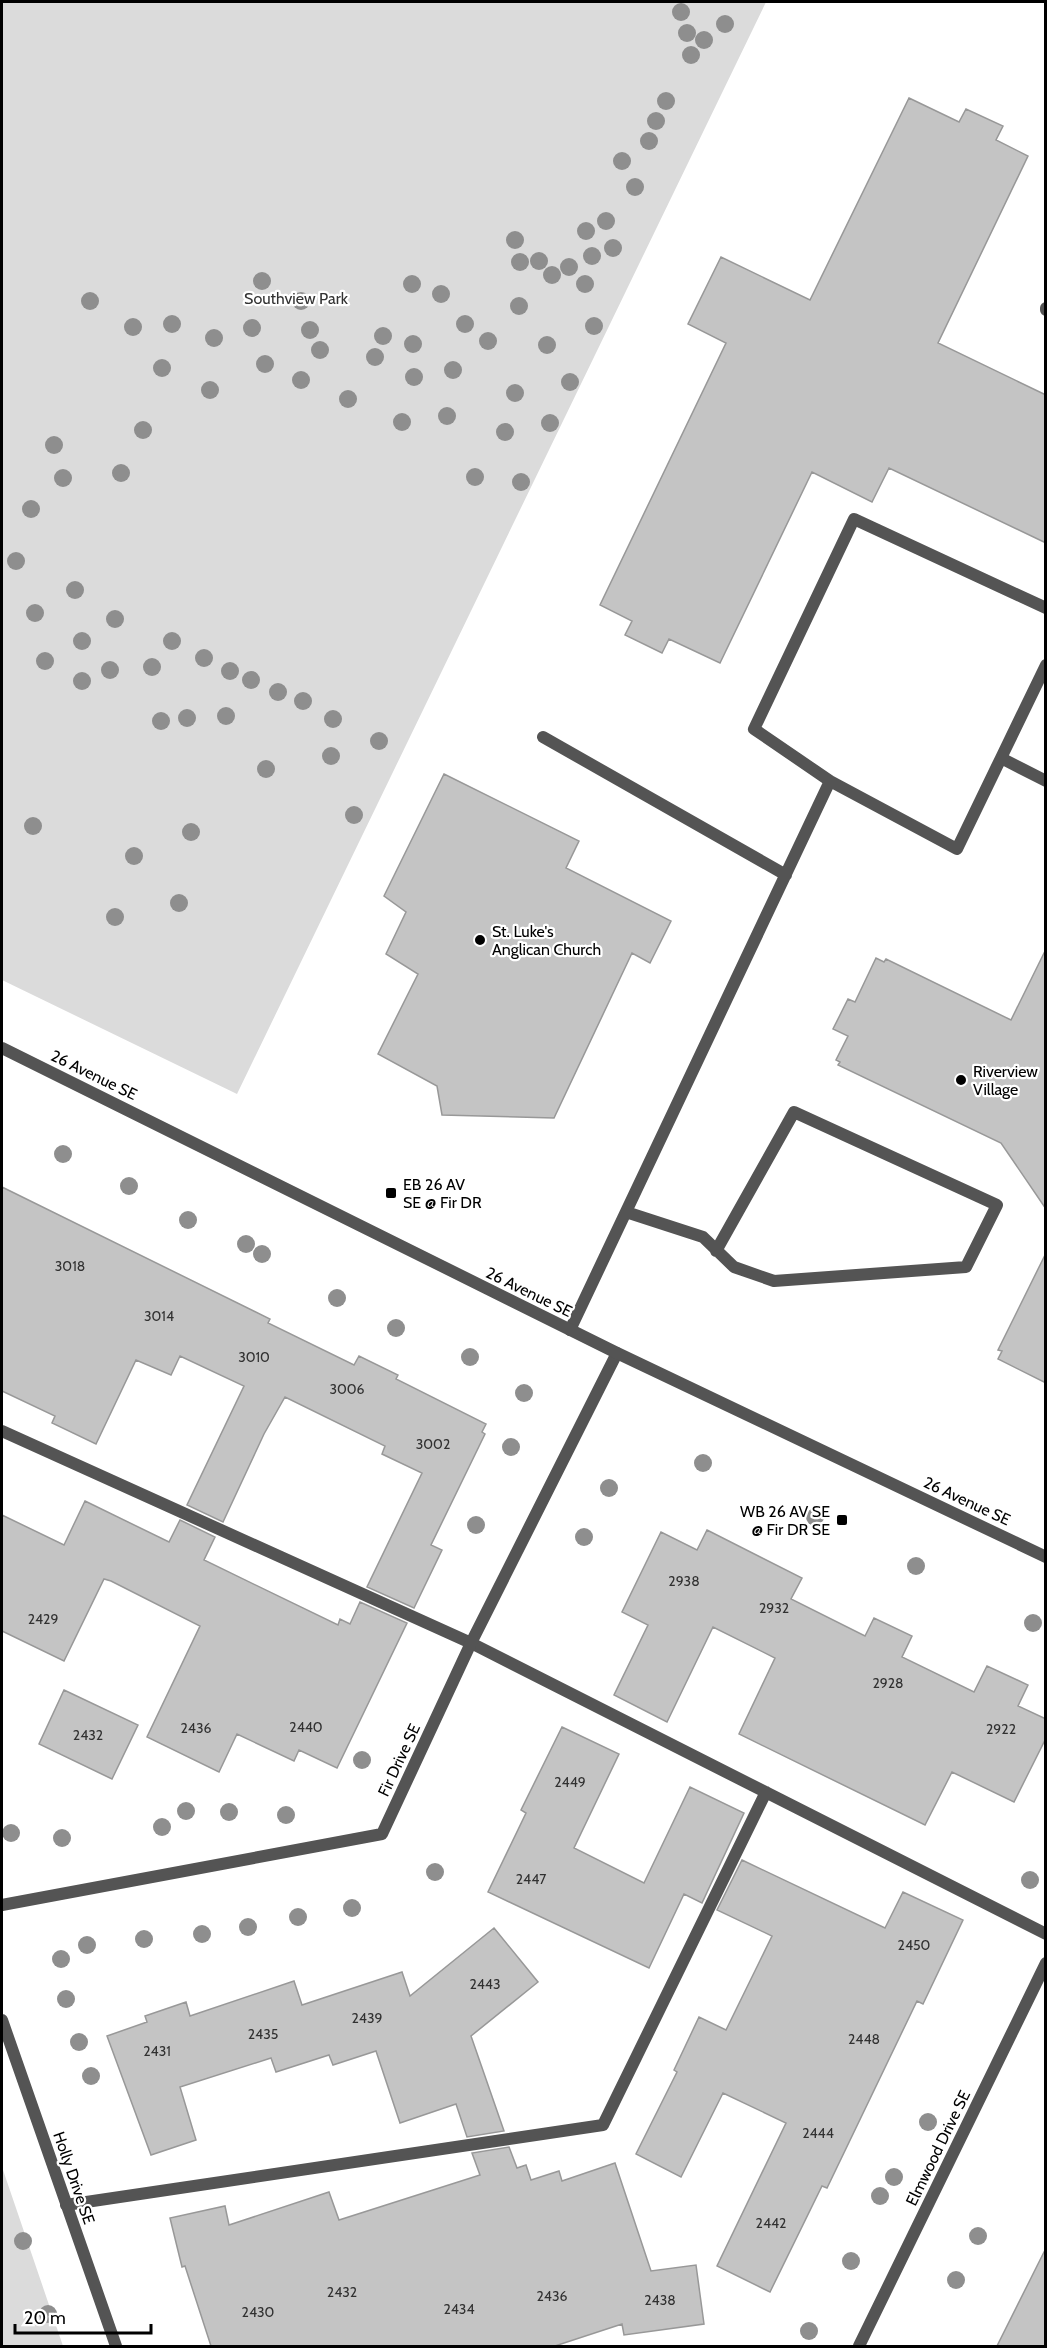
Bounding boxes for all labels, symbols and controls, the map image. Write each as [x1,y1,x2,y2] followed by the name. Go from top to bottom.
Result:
[244,289,349,308] park label: Southview Park
[492,922,601,959] place label: St. Luke's Anglican Church
[473,933,487,947] marker: St. Luke's Anglican Church
[48,1046,140,1104] street label: 26 Avenue SE
[973,1062,1038,1099] place label: Riverview Village
[954,1073,968,1087] marker: Riverview Village
[403,1175,482,1212] place label: EB 26 AV SE @ Fir DR
[384,1186,398,1200] marker: EB 26 AV SE @ Fir DR
[55,1257,85,1275] house number: 3018
[483,1263,575,1321] street label: 26 Avenue SE
[144,1307,174,1325] house number: 3014
[238,1348,270,1366] house number: 3010
[329,1380,365,1398] house number: 3006
[416,1435,450,1453] house number: 3002
[921,1473,1014,1529] street label: 26 Avenue SE
[740,1502,830,1539] place label: WB 26 AV SE @ Fir DR SE
[835,1513,849,1527] marker: WB 26 AV SE @ Fir DR SE
[668,1572,700,1590] house number: 2938
[759,1599,789,1617] house number: 2932
[28,1610,58,1628] house number: 2429
[872,1674,904,1692] house number: 2928
[289,1718,323,1736] house number: 2440
[181,1719,212,1737] house number: 2436
[986,1720,1016,1738] house number: 2922
[374,1721,424,1799] street label: Fir Drive SE
[73,1726,103,1744] house number: 2432
[554,1773,586,1791] house number: 2449
[516,1870,546,1888] house number: 2447
[898,1936,931,1954] house number: 2450
[469,1975,501,1993] house number: 2443
[352,2009,383,2027] house number: 2439
[248,2025,278,2043] house number: 2435
[848,2030,880,2048] house number: 2448
[143,2042,171,2060] house number: 2431
[902,2087,974,2209] street label: Elmwood Drive SE
[802,2124,834,2142] house number: 2444
[49,2129,99,2227] street label: Holly Drive SE
[756,2214,786,2232] house number: 2442
[327,2283,357,2301] house number: 2432
[537,2287,568,2305] house number: 2436
[644,2291,676,2309] house number: 2438
[15,2297,152,2335] scale bar
[443,2300,475,2318] house number: 2434
[242,2303,275,2321] house number: 2430
[24,2307,66,2329] text: 20 m

